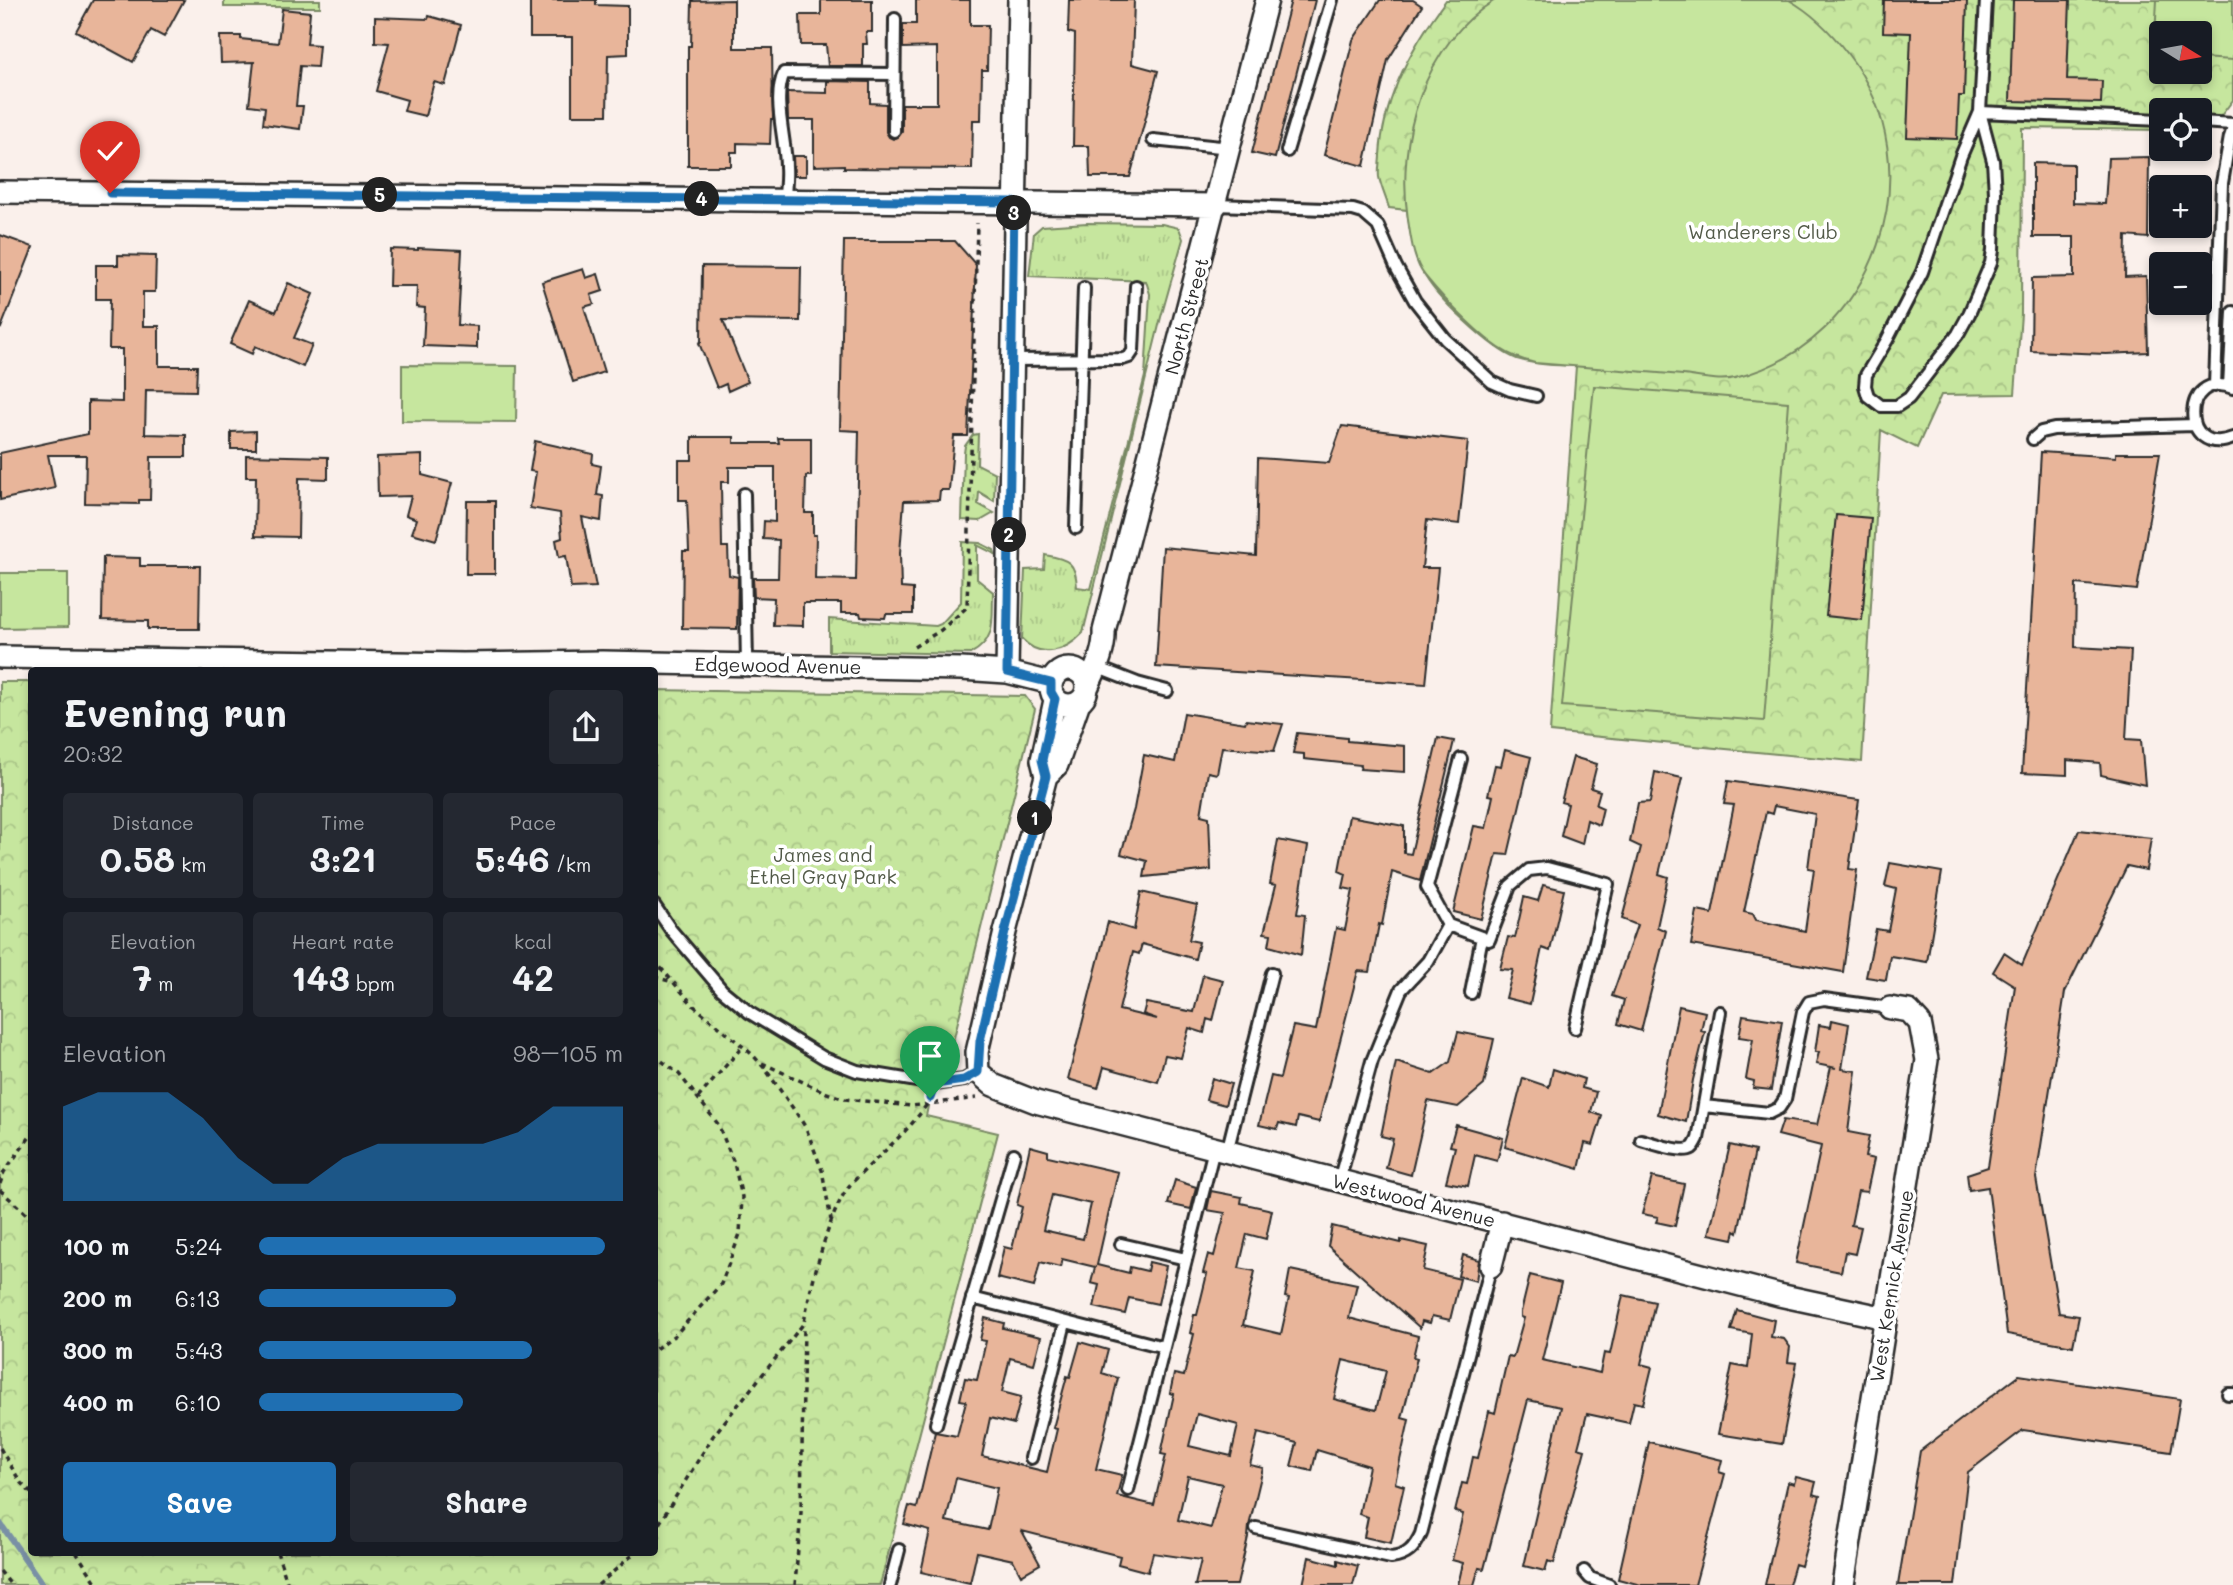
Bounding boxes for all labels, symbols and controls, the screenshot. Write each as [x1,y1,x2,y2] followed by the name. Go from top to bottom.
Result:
[2149,21,2212,84] north arrow
[2149,21,2212,315] map controls
[2149,98,2212,161] button: locate
[80,121,140,193] pin
[91,132,129,170] icon: check
[2149,175,2212,238] button: +
[362,178,398,212] pin: 5
[374,182,385,207] text: 5
[684,182,720,216] pin: 4
[695,186,708,211] text: 4
[996,196,1032,230] pin: 3
[1008,200,1019,225] text: 3
[1688,219,1838,244] park label: Wanderers Club
[2149,252,2212,315] button: −
[1158,255,1214,377] street label: North Street
[992,518,1026,552] pin: 2
[1003,522,1014,547] text: 2
[694,651,862,679] street label: Edgewood Avenue
[63,687,287,737] text: Evening run
[549,690,623,764] button: share
[63,738,123,768] text: 20:32
[1018,800,1052,836] pin: 1
[1030,805,1039,830] text: 1
[112,810,194,835] text: Distance
[321,810,365,835] text: Time
[510,810,556,835] text: Pace
[100,835,175,881] text: 0.58
[309,835,377,881] text: 3:21
[475,835,550,881] text: 5:46
[749,842,897,889] park label: James and Ethel Gray Park
[175,852,206,877] text: km
[550,852,591,877] text: /km
[110,929,196,954] text: Elevation
[292,929,394,954] text: Heart rate
[514,929,552,954] text: kcal
[133,954,152,1000] text: 7
[291,954,350,1000] text: 143
[512,954,554,1000] text: 42
[152,971,173,996] text: m
[350,971,395,996] text: bpm
[900,1026,960,1098] pin
[911,1037,949,1075] icon: arrive
[63,1038,166,1068] text: Elevation
[513,1038,623,1068] text: 98–105 m
[1330,1168,1498,1232] street label: Westwood Avenue
[1863,1188,1919,1384] street label: West Kernick Avenue
[63,1231,129,1261] text: 100 m
[175,1231,222,1261] text: 5:24
[63,1283,132,1313] text: 200 m
[175,1283,220,1313] text: 6:13
[63,1335,133,1365] text: 300 m
[175,1335,223,1365] text: 5:43
[63,1387,134,1417] text: 400 m
[175,1387,221,1417] text: 6:10
[63,1462,336,1542] button: Save
[350,1462,623,1542] button: Share

